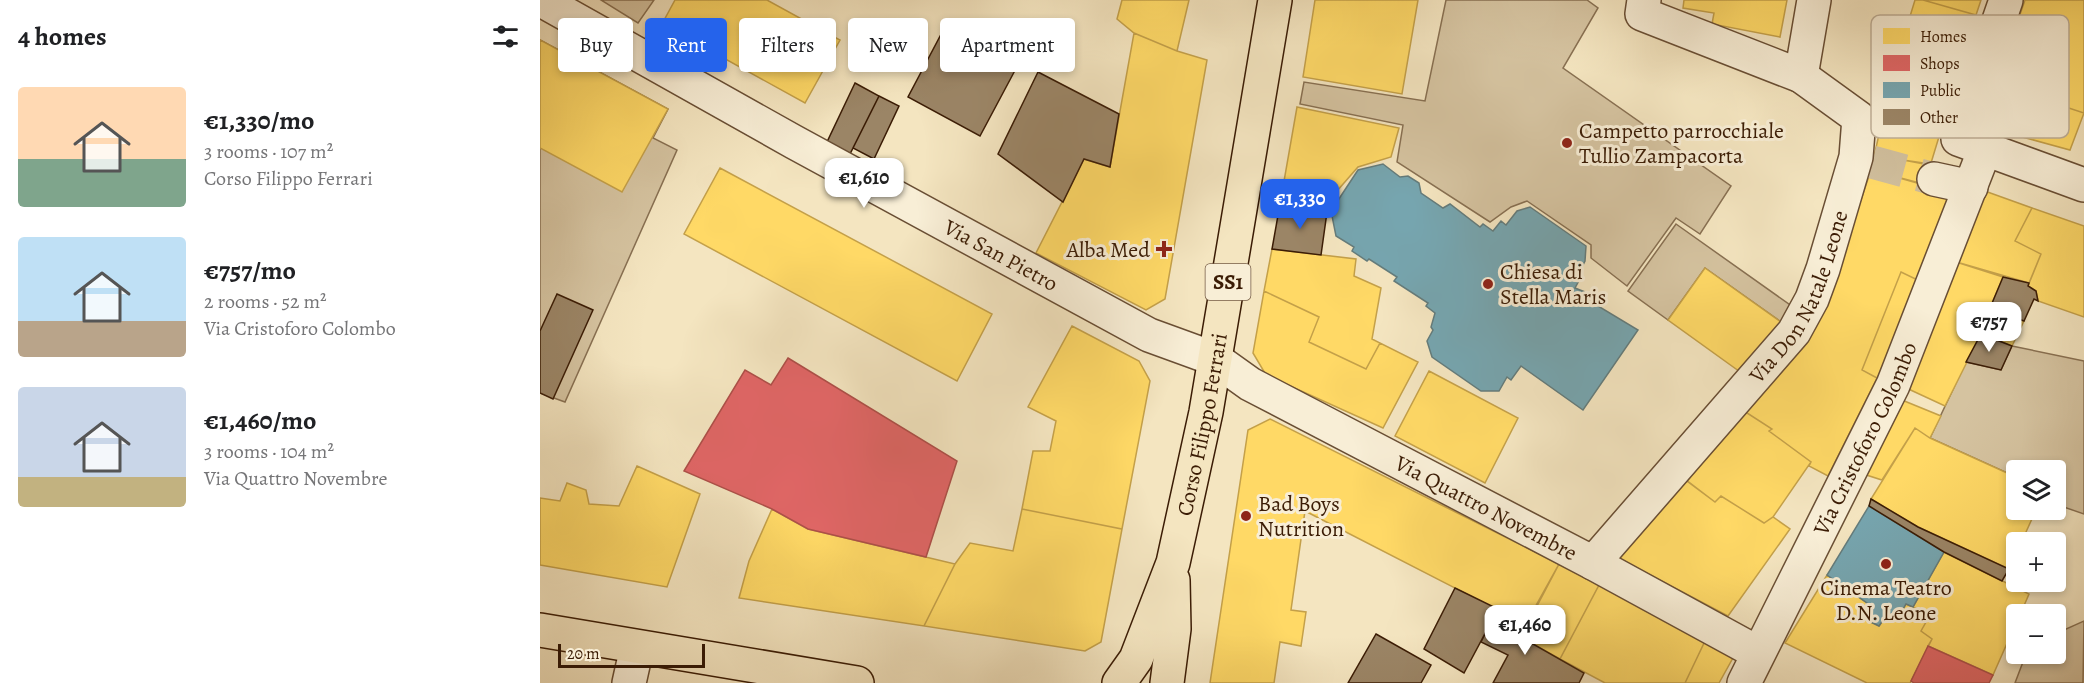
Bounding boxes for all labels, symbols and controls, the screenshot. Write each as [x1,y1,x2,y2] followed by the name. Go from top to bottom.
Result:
[1871,15,2069,138] legend
[558,18,633,72] chip: Buy
[645,18,727,72] chip: Rent
[739,18,836,72] chip: Filters
[848,18,928,72] chip: New
[940,18,1075,72] chip: Apartment
[18,19,107,54] text: 4 homes
[489,20,522,53] icon: filters
[1920,26,1967,48] text: Homes
[1920,53,1960,75] text: Shops
[1920,80,1961,102] text: Public
[204,103,314,138] text: €1,330/mo
[1920,107,1958,129] text: Other
[66,111,138,183] icon: home
[1579,116,1784,171] place label: Campetto parrocchiale Tullio Zampacorta
[1560,136,1574,150] marker: Campetto parrocchiale Tullio Zampacorta
[204,138,333,165] text: 3 rooms · 107 m²
[815,158,913,209] pin: €1,610
[839,164,889,191] text: €1,610
[204,165,373,192] text: Corso Filippo Ferrari
[1251,179,1349,230] pin: €1,330
[1274,185,1326,212] text: €1,330
[1742,207,1856,391] street label: Via Don Natale Leone
[937,212,1063,299] street label: Via San Pietro
[1066,235,1150,265] place label: Alba Med
[1155,240,1173,258] marker: Alba Med
[204,253,296,288] text: €757/mo
[1500,257,1606,312] place label: Chiesa di Stella Maris
[66,261,138,333] icon: home
[1206,264,1250,300] road number: SS1
[1481,277,1495,291] marker: Chiesa di Stella Maris
[204,288,327,315] text: 2 rooms · 52 m²
[1953,302,2025,353] pin: €757
[1970,308,2008,335] text: €757
[204,315,396,342] text: Via Cristoforo Colombo
[1170,331,1235,519] street label: Corso Filippo Ferrari
[1806,338,1924,541] street label: Via Cristoforo Colombo
[204,403,316,438] text: €1,460/mo
[66,411,138,483] icon: home
[204,438,334,465] text: 3 rooms · 104 m²
[1389,448,1582,568] street label: Via Quattro Novembre
[2006,460,2066,664] map controls
[2006,460,2066,520] button: layers
[204,465,387,492] text: Via Quattro Novembre
[1258,489,1344,544] place label: Bad Boys Nutrition
[1239,509,1253,523] marker: Bad Boys Nutrition
[2006,532,2066,592] button: +
[1879,557,1893,571] marker: Cinema Teatro D.N. Leone
[1820,573,1952,628] place label: Cinema Teatro D.N. Leone
[2006,604,2066,664] button: −
[1476,605,1574,656] pin: €1,460
[1499,611,1551,638] text: €1,460
[558,641,705,668] scale bar
[567,643,600,665] text: 20 m

